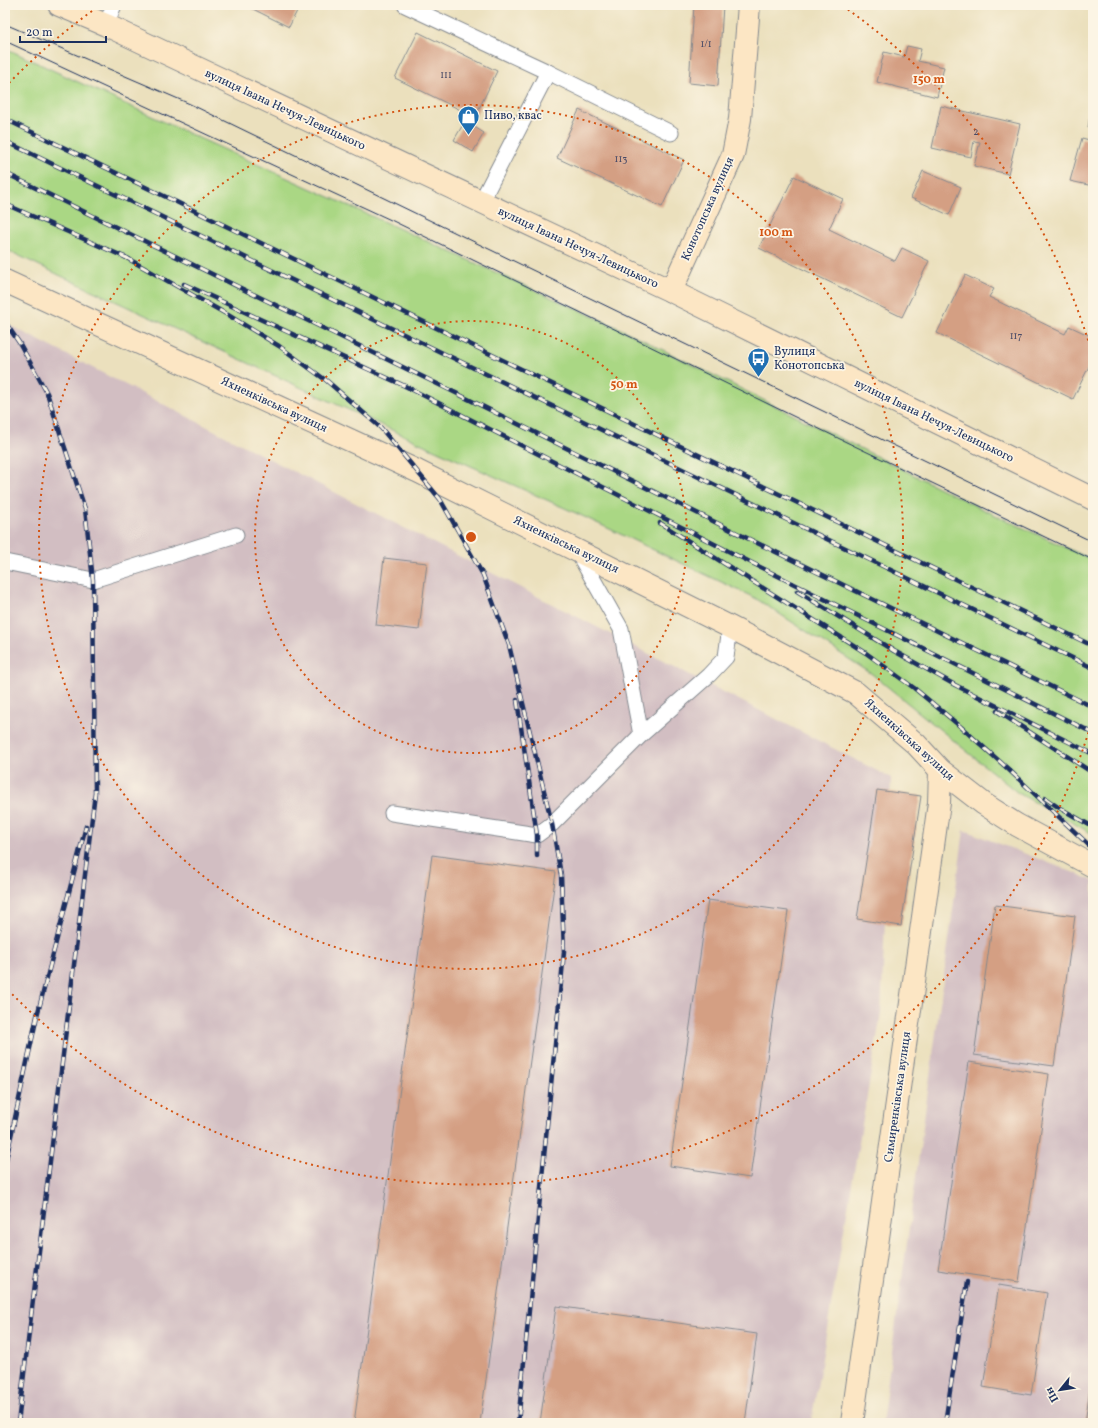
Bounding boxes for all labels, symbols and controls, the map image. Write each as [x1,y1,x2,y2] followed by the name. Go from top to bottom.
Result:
[20,18,106,44] scale bar
[26,25,53,41] text: 20 m
[700,37,712,51] house number: 1/1
[202,66,368,154] street label: вулиця Івана Нечуя-Левицького
[440,68,452,82] house number: 111
[913,72,945,88] text: 150 m
[456,103,482,136] shop icon: Пиво, квас
[484,108,542,124] place label: Пиво, квас
[973,125,979,139] house number: 2
[615,152,627,166] house number: 113
[678,154,738,264] street label: Конотопська вулиця
[495,204,661,292] street label: вулиця Івана Нечуя-Левицького
[759,225,793,241] text: 100 m
[1010,329,1022,343] house number: 117
[774,344,845,374] place label: Вулиця Конотопська
[745,346,771,379] bus stop icon: Вулиця Конотопська
[218,373,330,437] street label: Яхненківська вулиця
[852,375,1016,467] street label: вулиця Івана Нечуя-Левицького
[610,377,638,393] text: 50 m
[511,512,621,578] street label: Яхненківська вулиця
[464,530,478,544] centre of rings
[861,695,957,785] street label: Яхненківська вулиця
[881,1031,915,1163] street label: Симиренківська вулиця
[1040,1370,1080,1410] north arrow
[1042,1384,1063,1405] text: Пн

